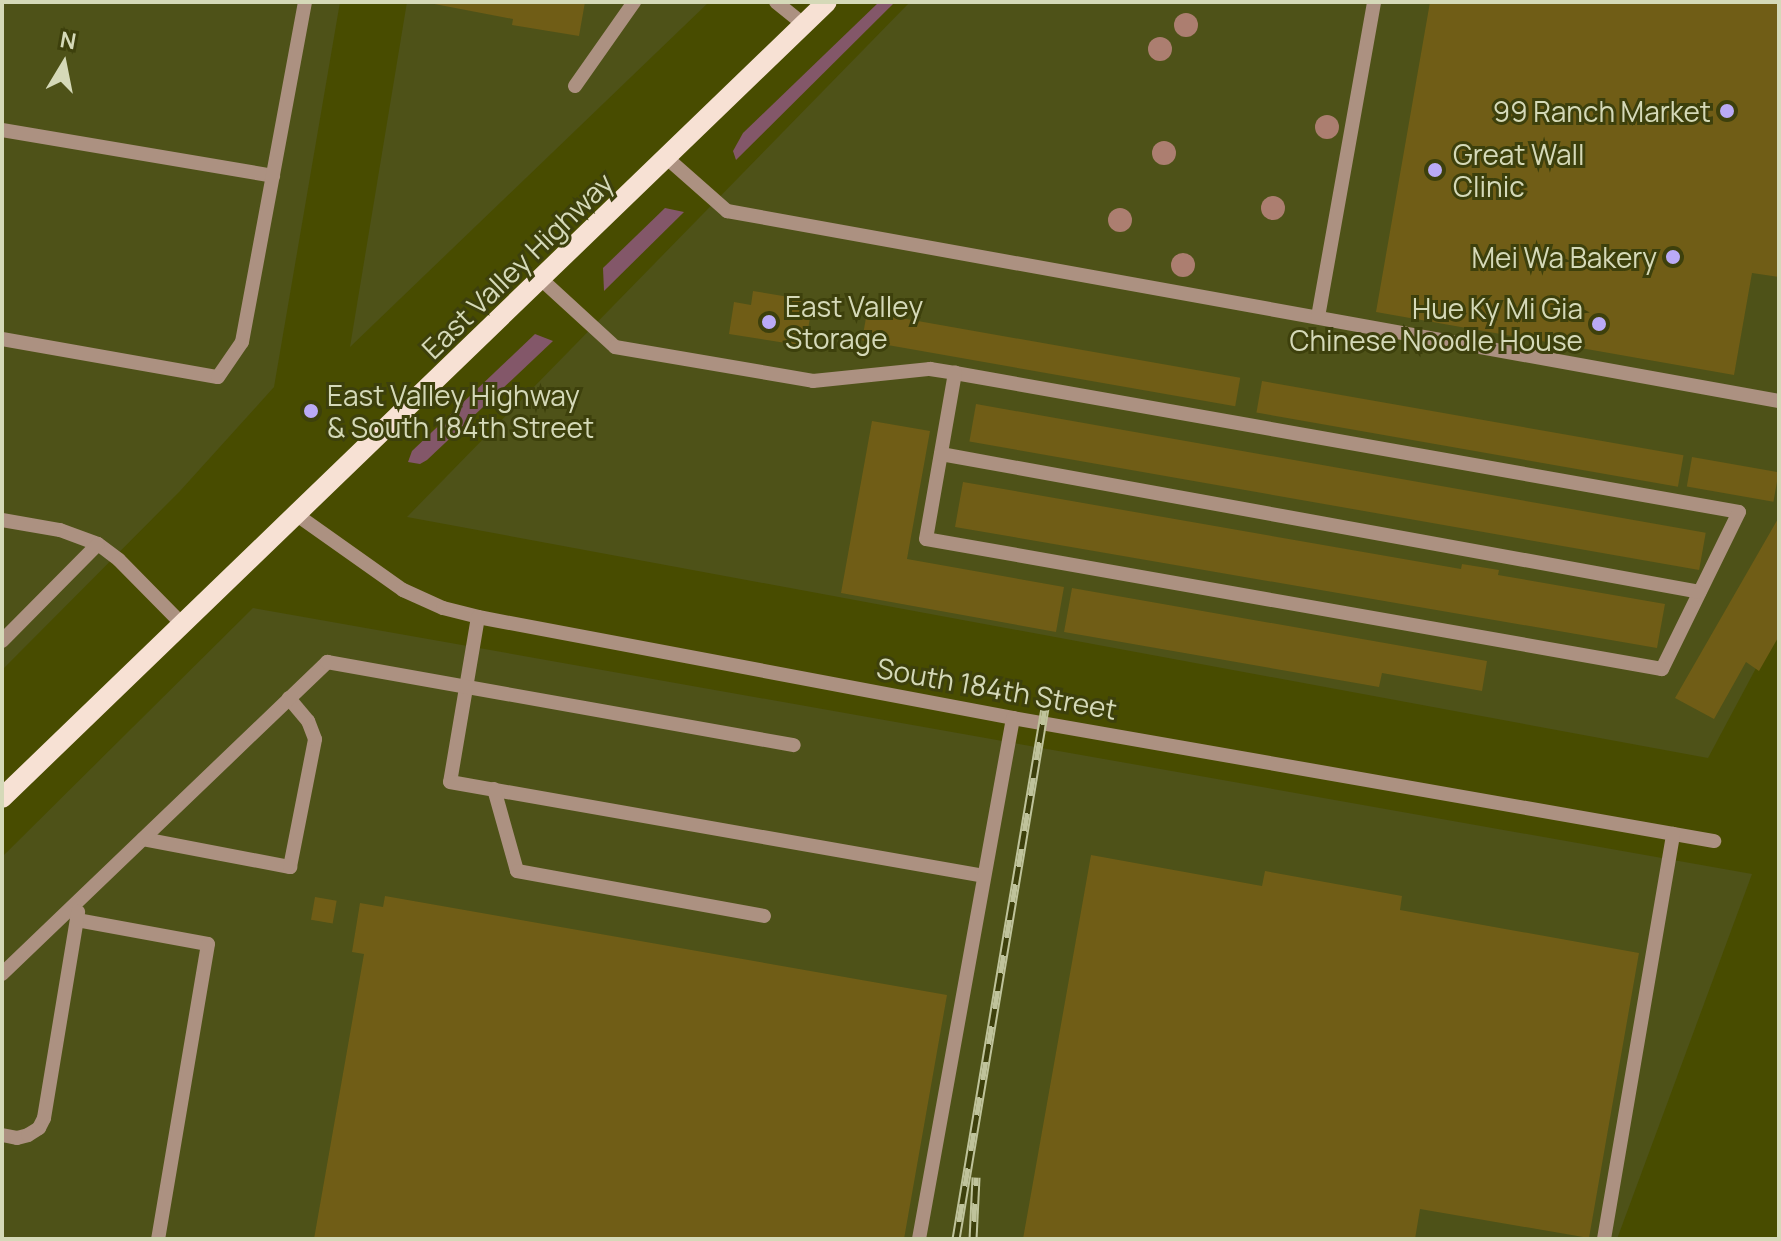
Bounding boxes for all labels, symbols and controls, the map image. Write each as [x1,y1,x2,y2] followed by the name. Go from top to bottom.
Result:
[24,24,104,104] north arrow
[58,24,79,57] text: N
[1493,94,1711,128] place label: 99 Ranch Market
[1718,102,1736,120] marker: 99 Ranch Market
[1453,137,1585,203] place label: Great Wall Clinic
[1424,159,1446,181] marker: Great Wall Clinic
[414,165,620,365] street label: East Valley Highway
[1472,240,1657,274] place label: Mei Wa Bakery
[1664,248,1682,266] marker: Mei Wa Bakery
[785,289,923,355] place label: East Valley Storage
[1289,291,1583,357] place label: Hue Ky Mi Gia Chinese Noodle House
[760,313,778,331] marker: East Valley Storage
[1590,315,1608,333] marker: Hue Ky Mi Gia Chinese Noodle House
[327,378,594,444] place label: East Valley Highway & South 184th Street
[302,402,320,420] marker: East Valley Highway & South 184th Street
[874,650,1120,726] street label: South 184th Street

